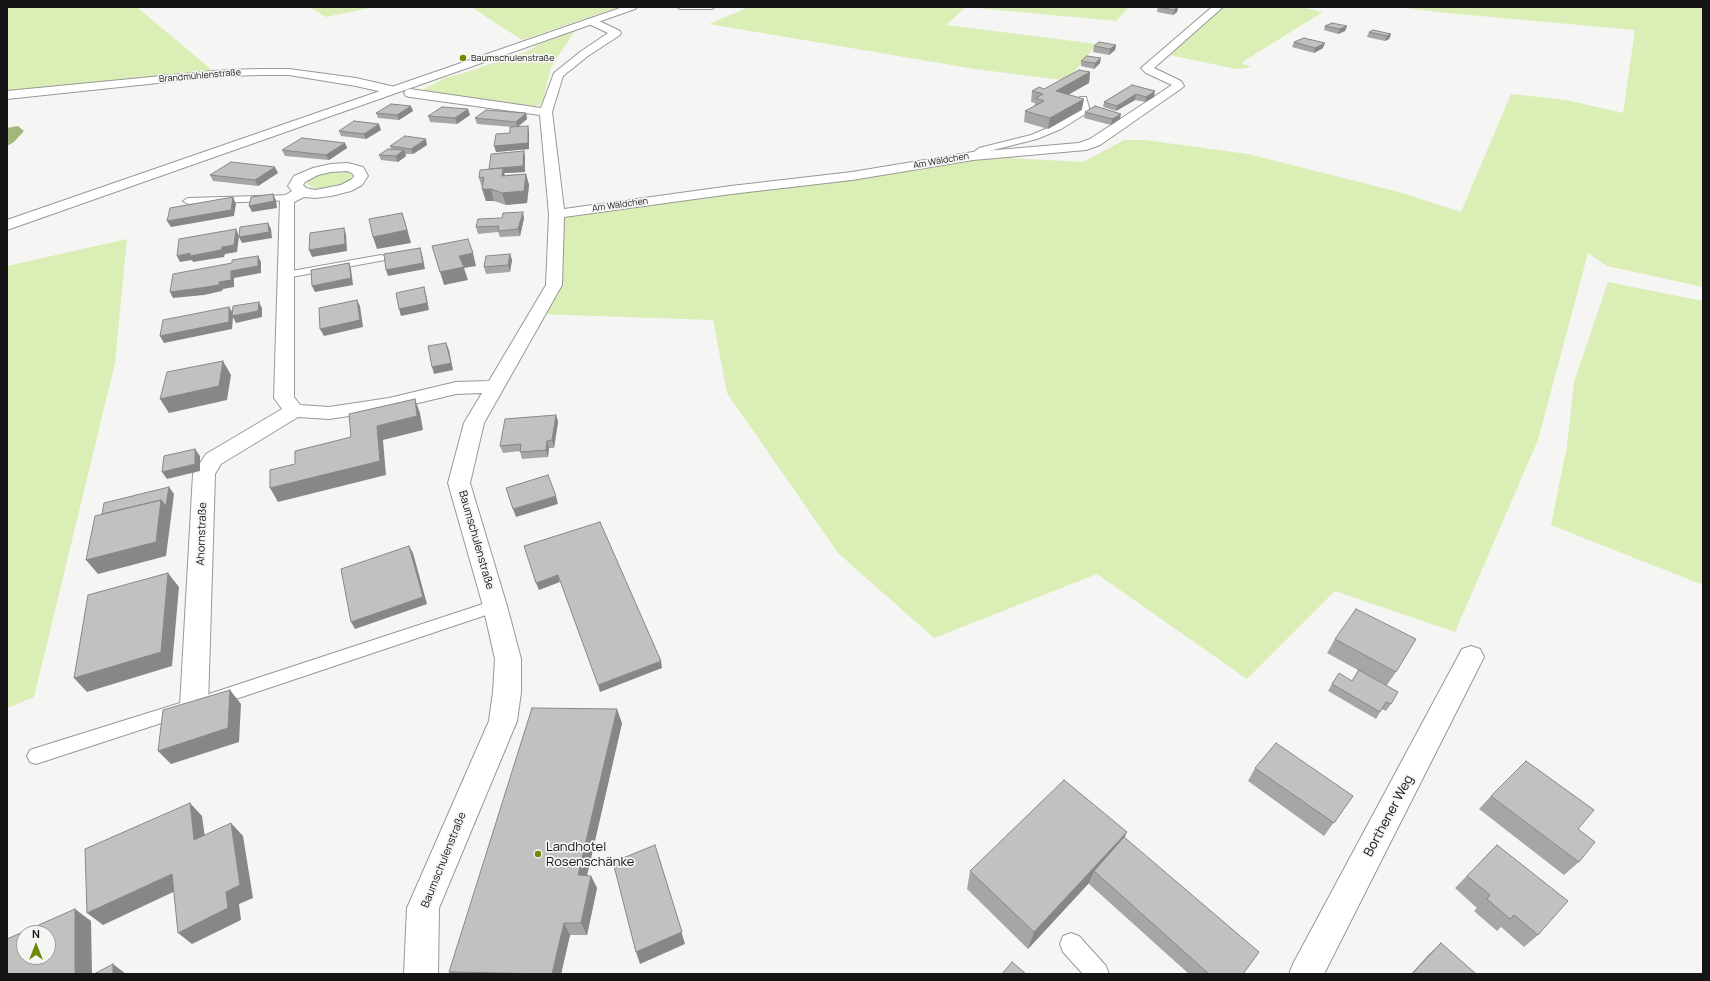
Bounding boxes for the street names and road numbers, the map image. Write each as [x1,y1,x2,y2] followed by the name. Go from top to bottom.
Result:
[159,67,241,85] street label: Brandmühlenstraße
[912,151,970,171] street label: Am Wäldchen
[591,196,649,214] street label: Am Wäldchen
[456,489,496,591] street label: Baumschulenstraße
[194,502,210,566] street label: Ahornstraße
[1361,773,1417,859] street label: Borthener Weg
[419,810,469,910] street label: Baumschulenstraße

